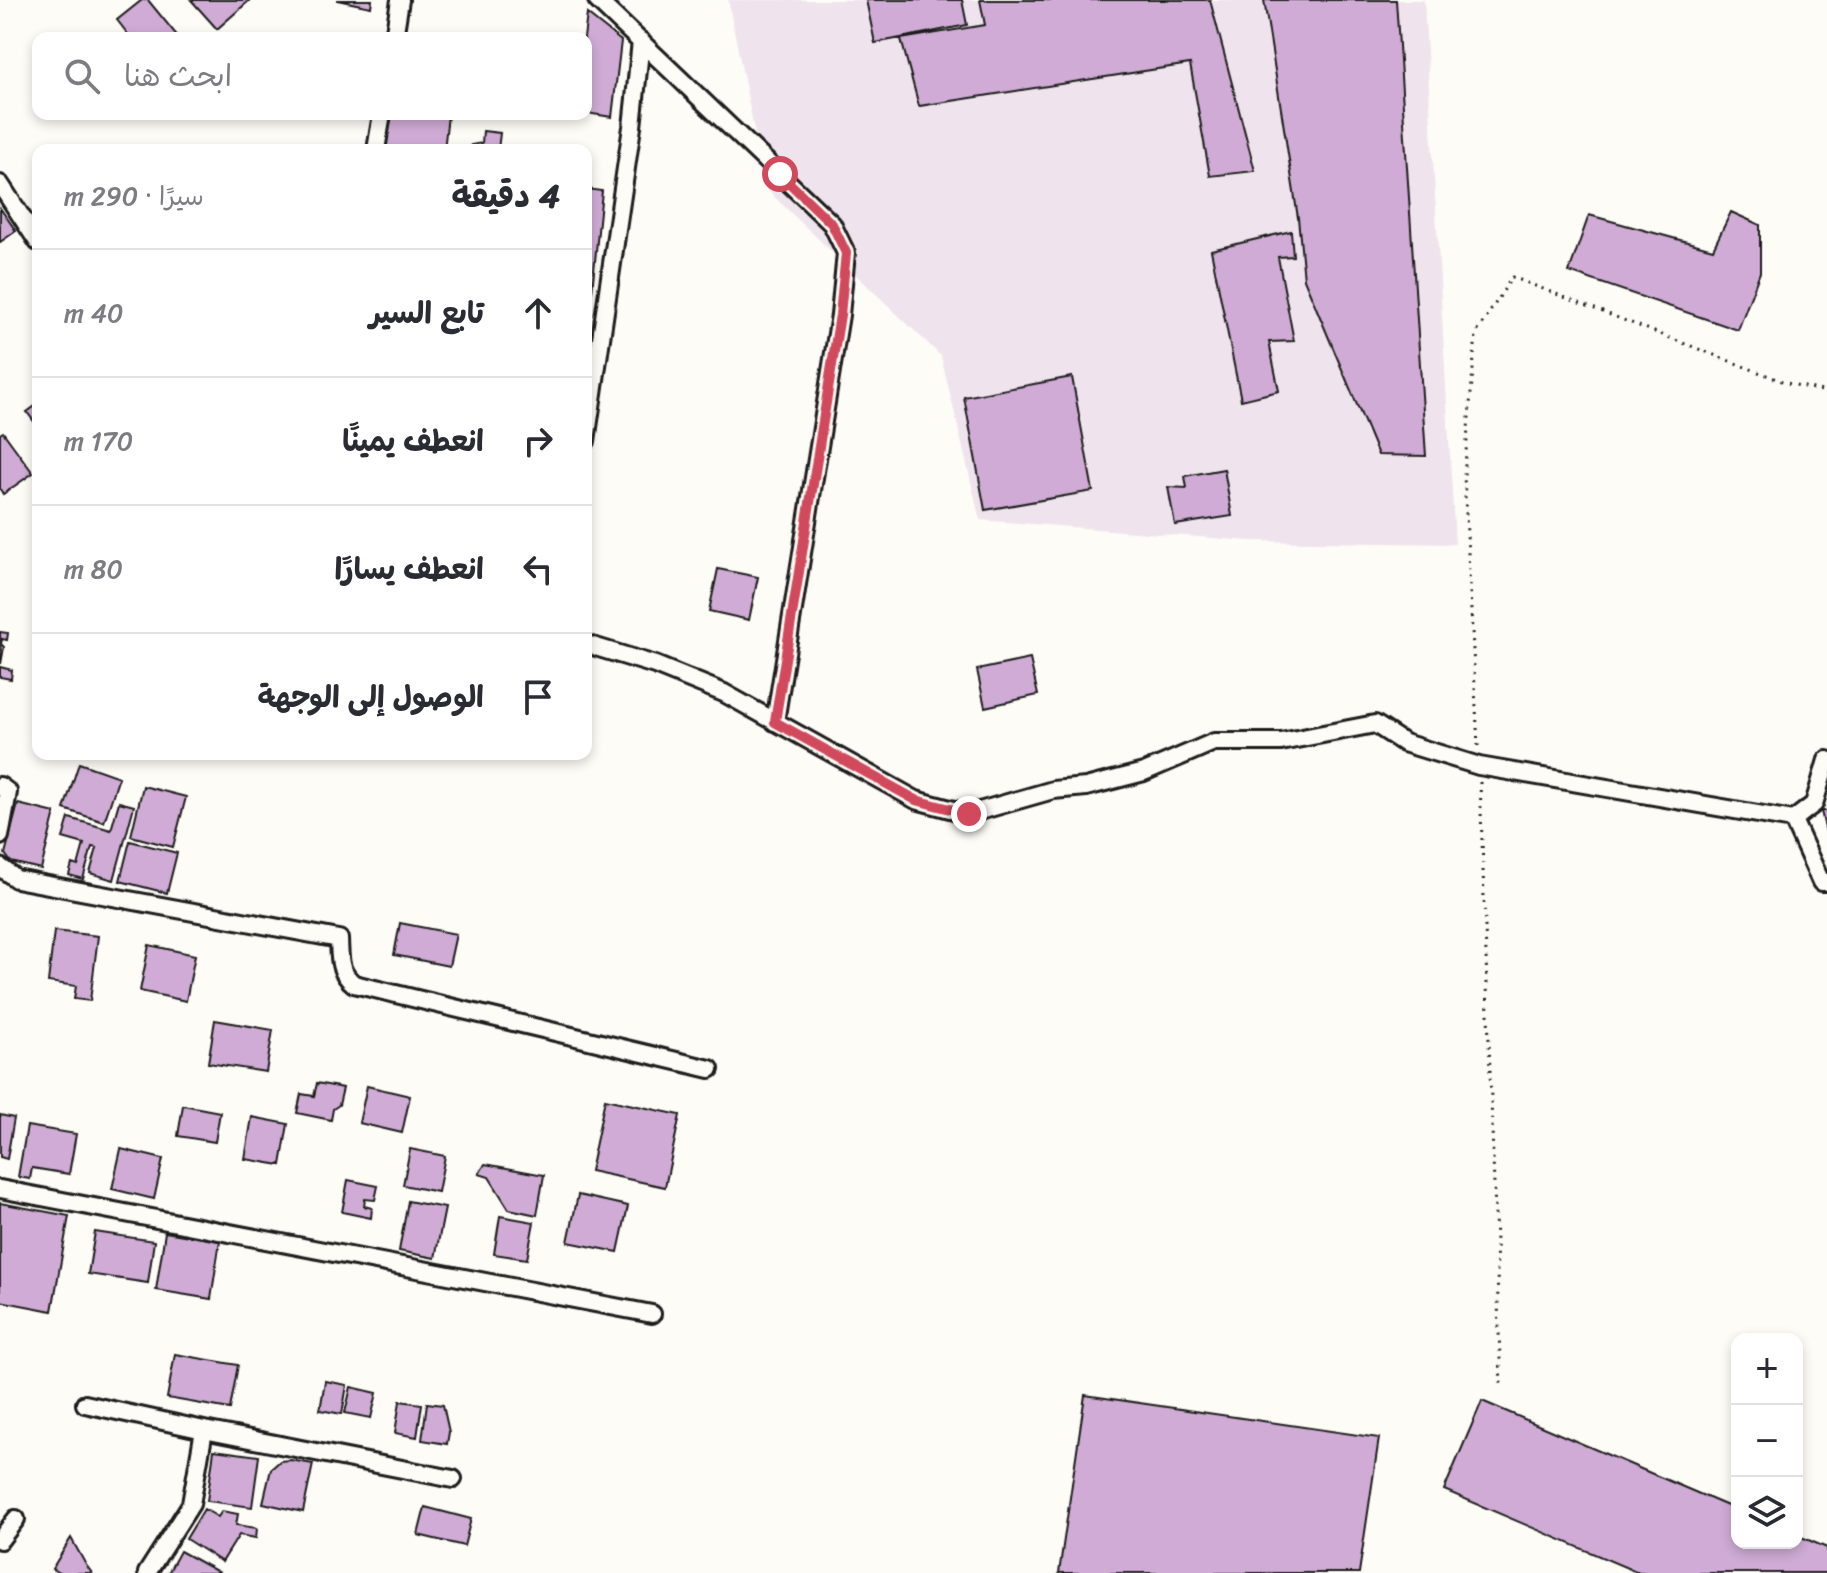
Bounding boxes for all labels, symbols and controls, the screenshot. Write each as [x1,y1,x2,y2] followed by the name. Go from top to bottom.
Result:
[32,32,592,120] search box
[124,49,232,103] text: ابحث هنا
[60,54,104,98] icon: search
[762,156,798,192] route start
[451,166,560,226] text: 4 دقيقة
[64,173,204,219] text: سيرًا · 290 m
[369,286,484,340] text: تابع السير
[64,290,123,336] text: 40 m
[516,291,560,335] icon: ahead
[342,414,484,468] text: انعطف يمينًا
[64,418,133,464] text: 170 m
[516,419,560,463] icon: right
[334,542,484,596] text: انعطف يسارًا
[64,546,123,592] text: 80 m
[516,547,560,591] icon: left
[257,670,484,724] text: الوصول إلى الوجهة
[516,675,560,719] icon: arrive
[951,796,987,832] route end
[1731,1333,1803,1549] map controls
[1731,1333,1803,1405] button: +
[1731,1405,1803,1477] button: −
[1731,1477,1803,1549] button: layers

